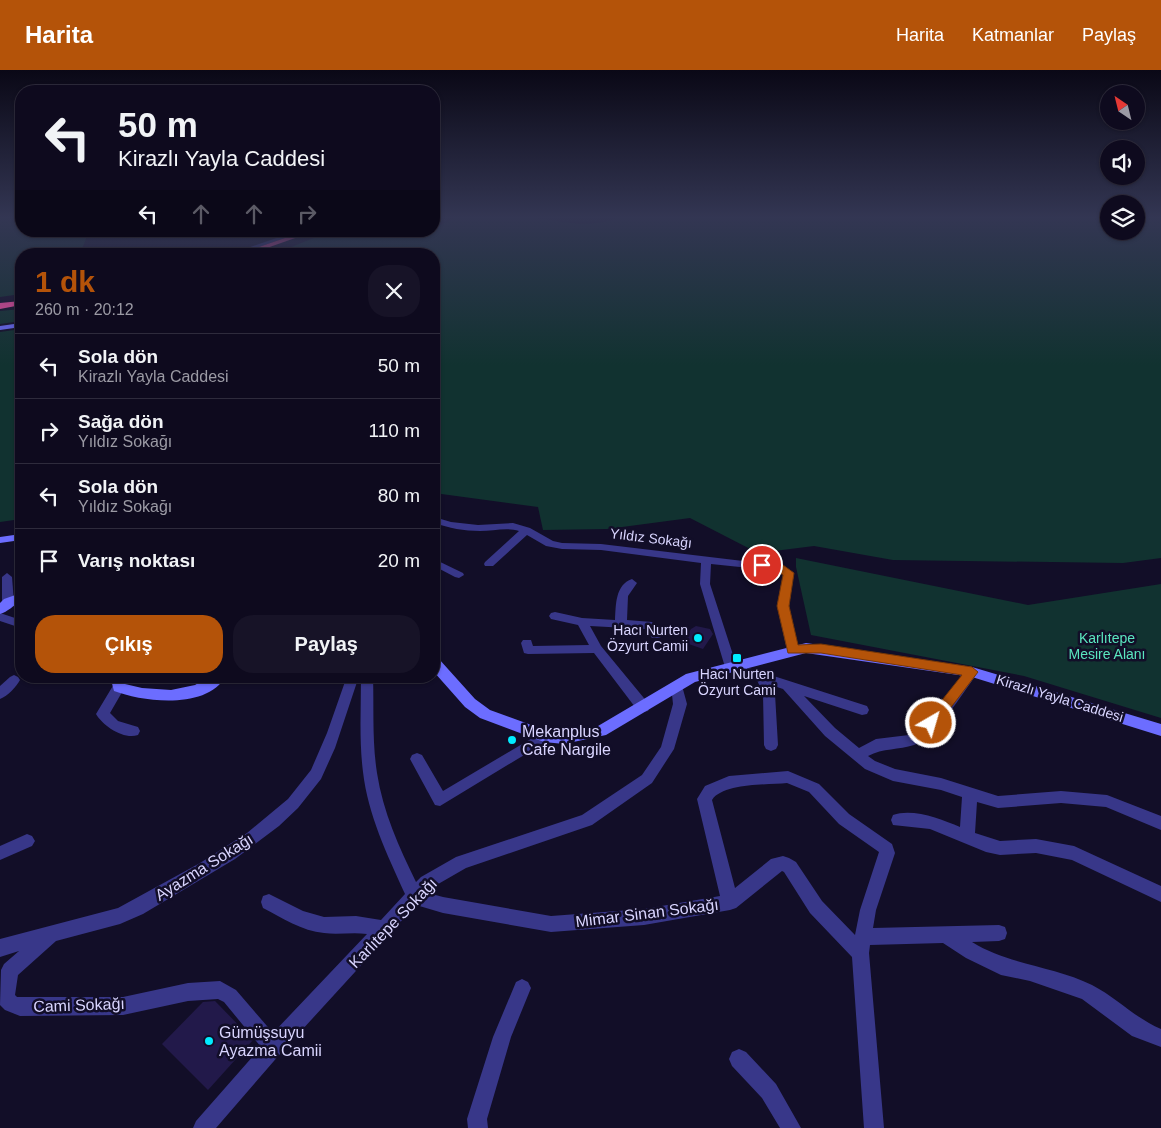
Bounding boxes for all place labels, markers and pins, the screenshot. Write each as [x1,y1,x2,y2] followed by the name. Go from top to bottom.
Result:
[741,544,783,586] pin
[607,622,688,654] place label: Hacı Nurten Özyurt Camii
[692,632,704,644] marker: Hacı Nurten Özyurt Camii
[731,652,743,664] marker: Hacı Nurten Özyurt Cami
[698,666,776,698] place label: Hacı Nurten Özyurt Cami
[522,723,611,758] place label: Mekanplus Cafe Nargile
[506,734,518,746] marker: Mekanplus Cafe Nargile
[219,1024,322,1059] place label: Gümüşsuyu Ayazma Camii
[203,1035,215,1047] marker: Gümüşsuyu Ayazma Camii

